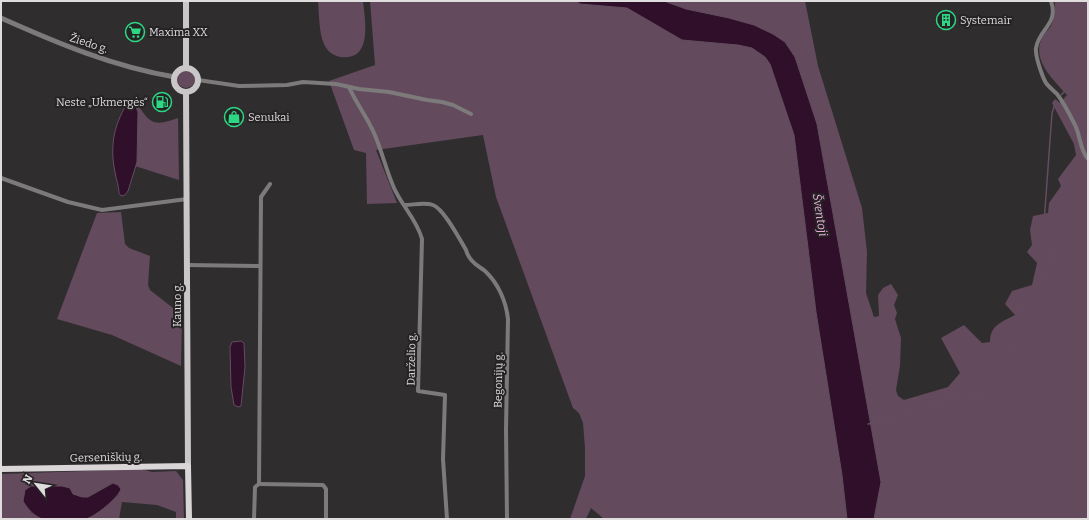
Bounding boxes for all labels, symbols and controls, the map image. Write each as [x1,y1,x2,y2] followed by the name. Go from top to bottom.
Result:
[935,9,957,31] building icon: Systemair
[960,14,1012,27] place label: Systemair
[124,21,146,43] supermarket icon: Maxima XX
[149,26,208,39] place label: Maxima XX
[68,30,110,56] street label: Žiedo g.
[151,91,173,113] fuel station icon: Neste „Ukmergės“
[56,96,148,109] place label: Neste „Ukmergės“
[223,106,245,128] shop icon: Senukai
[248,111,290,124] place label: Senukai
[810,192,831,238] water label: Šventoji
[171,283,184,327] street label: Kauno g.
[405,332,418,386] street label: Darželio g.
[492,352,505,408] street label: Begonijų g.
[70,450,142,465] street label: Gerseniškių g.
[16,464,56,504] north arrow
[20,472,36,486] text: N

